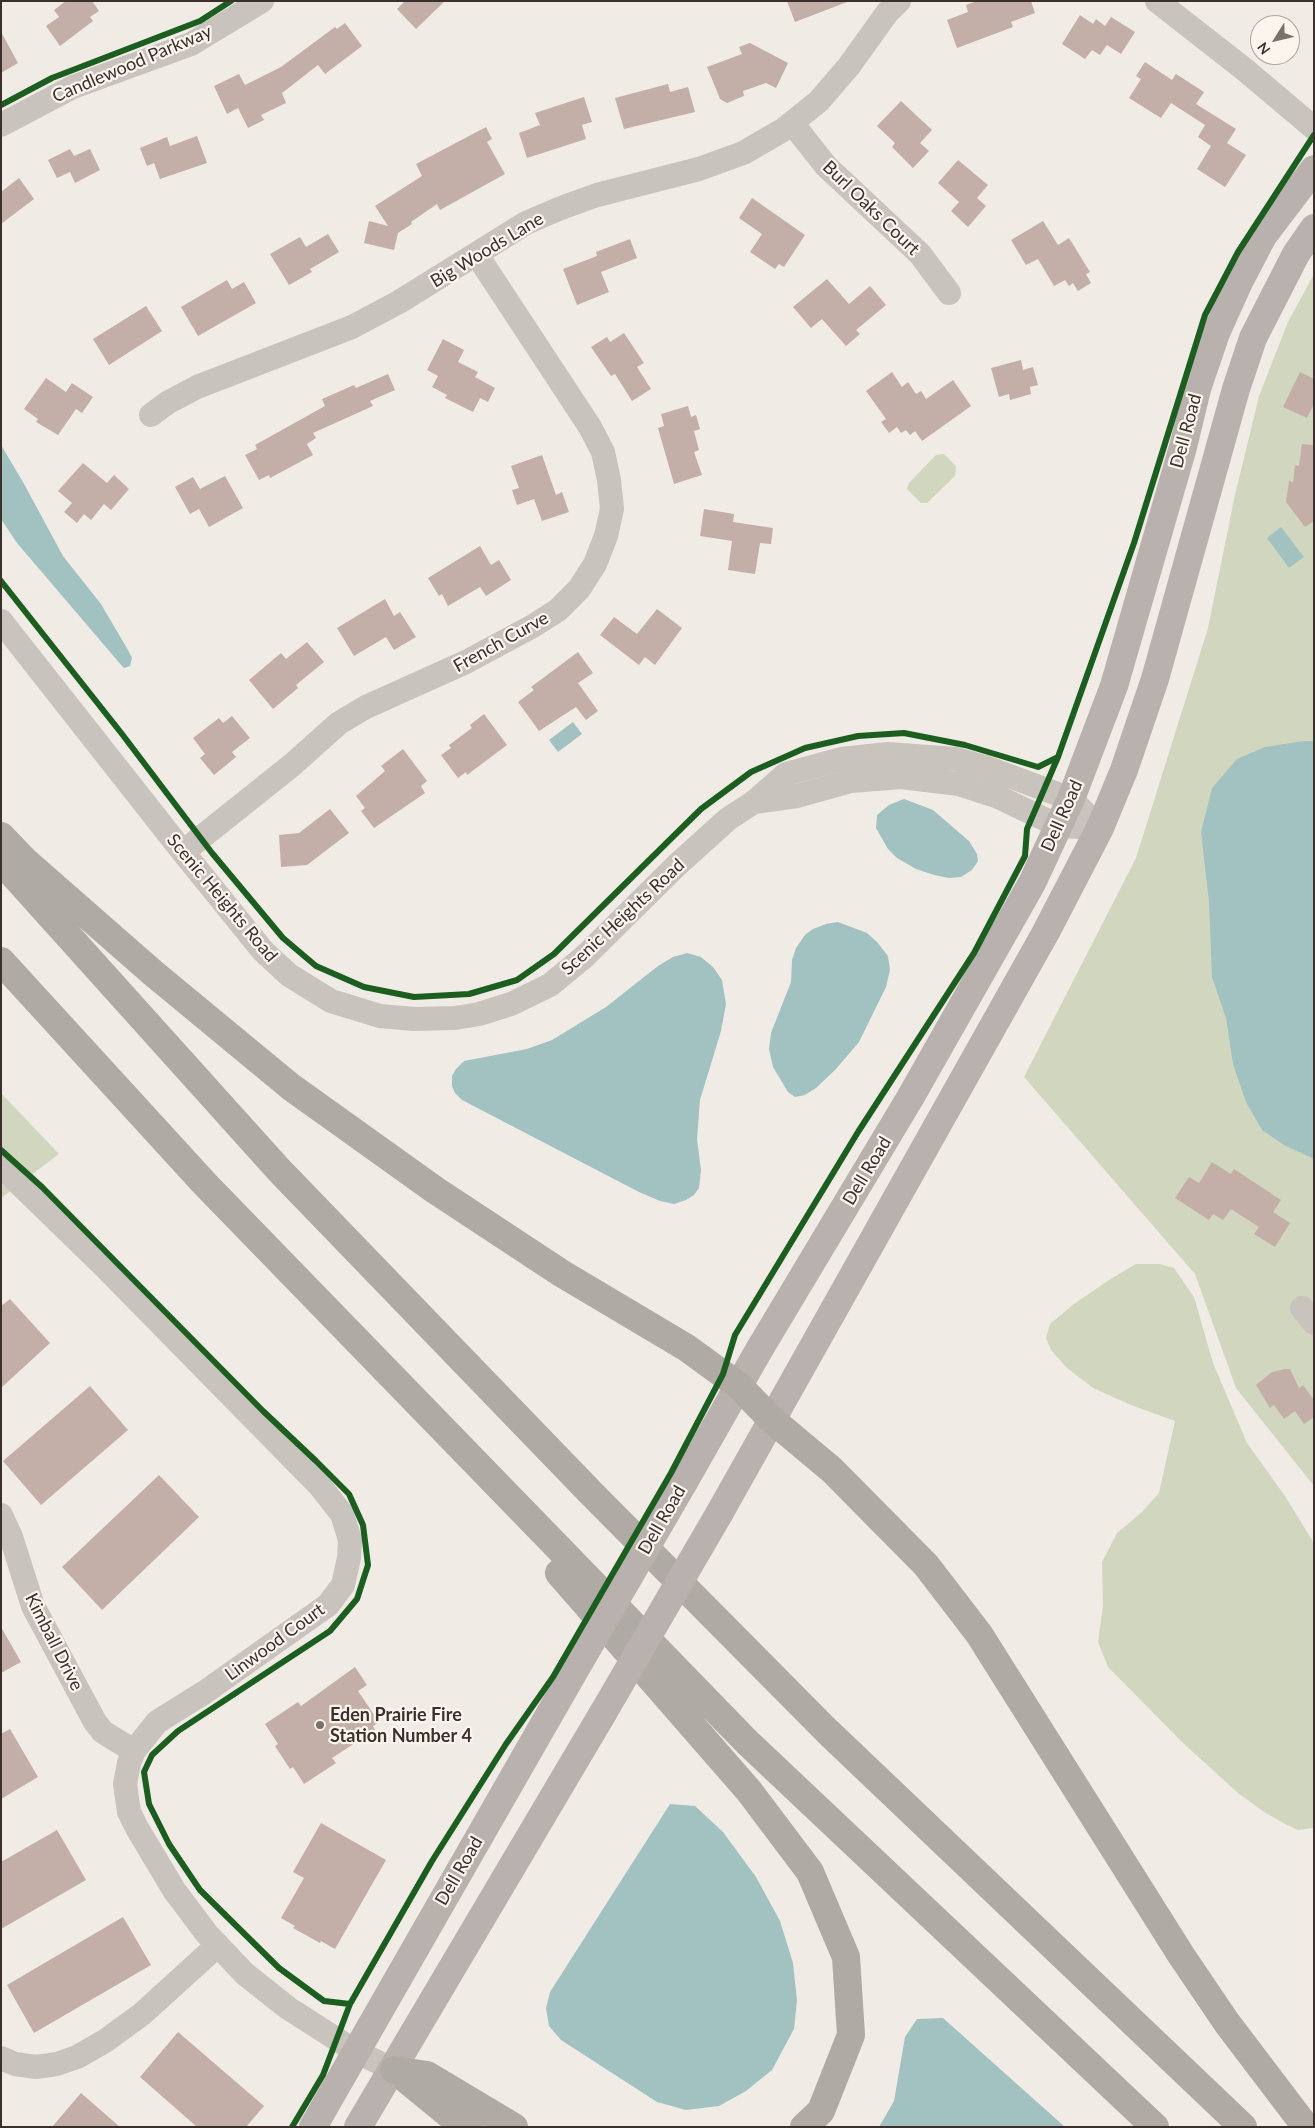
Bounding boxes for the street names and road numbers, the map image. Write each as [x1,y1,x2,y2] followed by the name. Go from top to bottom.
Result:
[49,21,215,107] street label: Candlewood Parkway
[818,156,924,260] street label: Burl Oaks Court
[427,208,547,292] street label: Big Woods Lane
[1166,391,1206,471] street label: Dell Road
[450,607,552,677] street label: French Curve
[1037,777,1087,855] street label: Dell Road
[162,830,282,966] street label: Scenic Heights Road
[557,854,689,980] street label: Scenic Heights Road
[838,1133,896,1209] street label: Dell Road
[634,1482,690,1558] street label: Dell Road
[20,1590,88,1694] street label: Kimball Drive
[221,1599,329,1685] street label: Linwood Court
[431,1833,487,1909] street label: Dell Road

